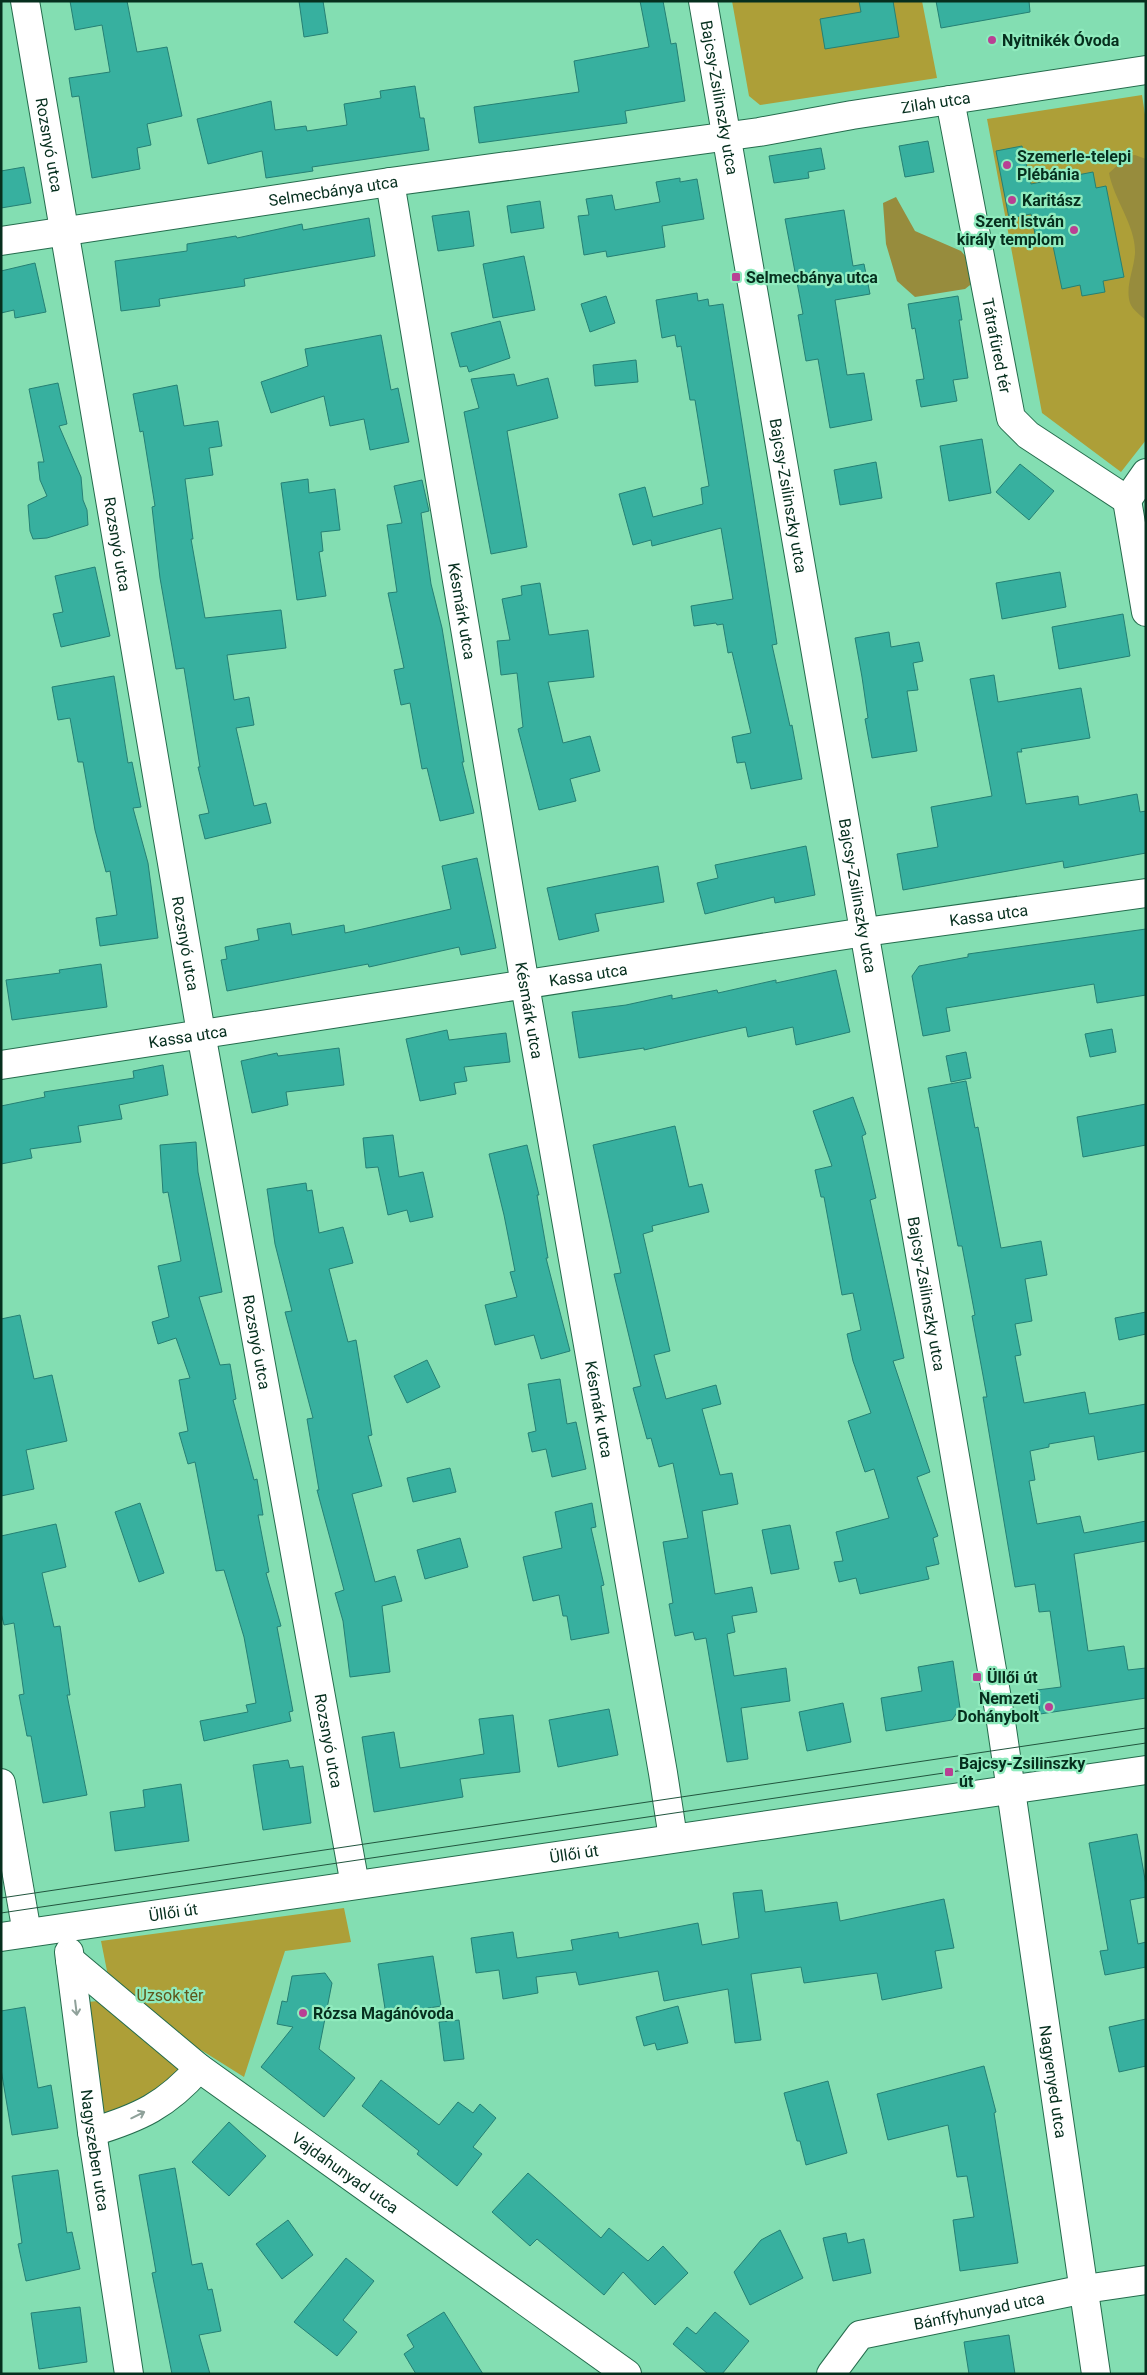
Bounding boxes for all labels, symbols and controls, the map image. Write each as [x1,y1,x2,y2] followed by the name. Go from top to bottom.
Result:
[697,19,742,176] street label: Bajcsy-Zsilinszky utca
[1002,31,1120,50] place label: Nyitnikék Óvoda
[986,34,998,46] marker: Nyitnikék Óvoda
[900,88,972,117] street label: Zilah utca
[32,96,67,194] street label: Rozsnyó utca
[1017,147,1131,184] place label: Szemerle-telepi Plébánia
[1001,159,1013,171] marker: Szemerle-telepi Plébánia
[267,172,399,210] street label: Selmecbánya utca
[1022,191,1081,210] place label: Karitász
[1006,194,1018,206] marker: Karitász
[957,212,1064,249] place label: Szent István király templom
[1068,224,1080,236] marker: Szent István király templom
[746,268,878,287] place label: Selmecbánya utca
[730,271,742,283] marker: Selmecbánya utca
[979,296,1016,395] street label: Tátrafüred tér
[766,417,811,574] street label: Bajcsy-Zsilinszky utca
[100,495,135,593] street label: Rozsnyó utca
[445,561,480,661] street label: Késmárk utca
[835,817,881,974] street label: Bajcsy-Zsilinszky utca
[168,895,203,992] street label: Rozsnyó utca
[948,900,1029,930] street label: Kassa utca
[548,959,629,990] street label: Kassa utca
[512,960,547,1060] street label: Késmárk utca
[147,1021,228,1052] street label: Kassa utca
[904,1215,950,1372] street label: Bajcsy-Zsilinszky utca
[239,1293,275,1391] street label: Rozsnyó utca
[581,1359,617,1459] street label: Késmárk utca
[987,1668,1038,1687] place label: Üllői út
[971,1671,983,1683] marker: Üllői út
[957,1689,1040,1726] place label: Nemzeti Dohánybolt
[311,1692,347,1789] street label: Rozsnyó utca
[1043,1701,1055,1713] marker: Nemzeti Dohánybolt
[959,1754,1086,1791] place label: Bajcsy-Zsilinszky út
[943,1766,955,1778] marker: Bajcsy-Zsilinszky út
[548,1840,600,1866] street label: Üllői út
[147,1899,199,1925] street label: Üllői út
[137,1986,204,2005] park label: Uzsok tér
[71,2000,81,2016] one-way arrow
[313,2004,454,2023] place label: Rózsa Magánóvoda
[297,2007,309,2019] marker: Rózsa Magánóvoda
[1036,2024,1071,2139] street label: Nagyenyed utca
[77,2088,113,2212] street label: Nagyszeben utca
[130,2110,145,2120] one-way arrow
[288,2128,402,2217] street label: Vajdahunyad utca
[912,2288,1046,2333] street label: Bánffyhunyad utca

